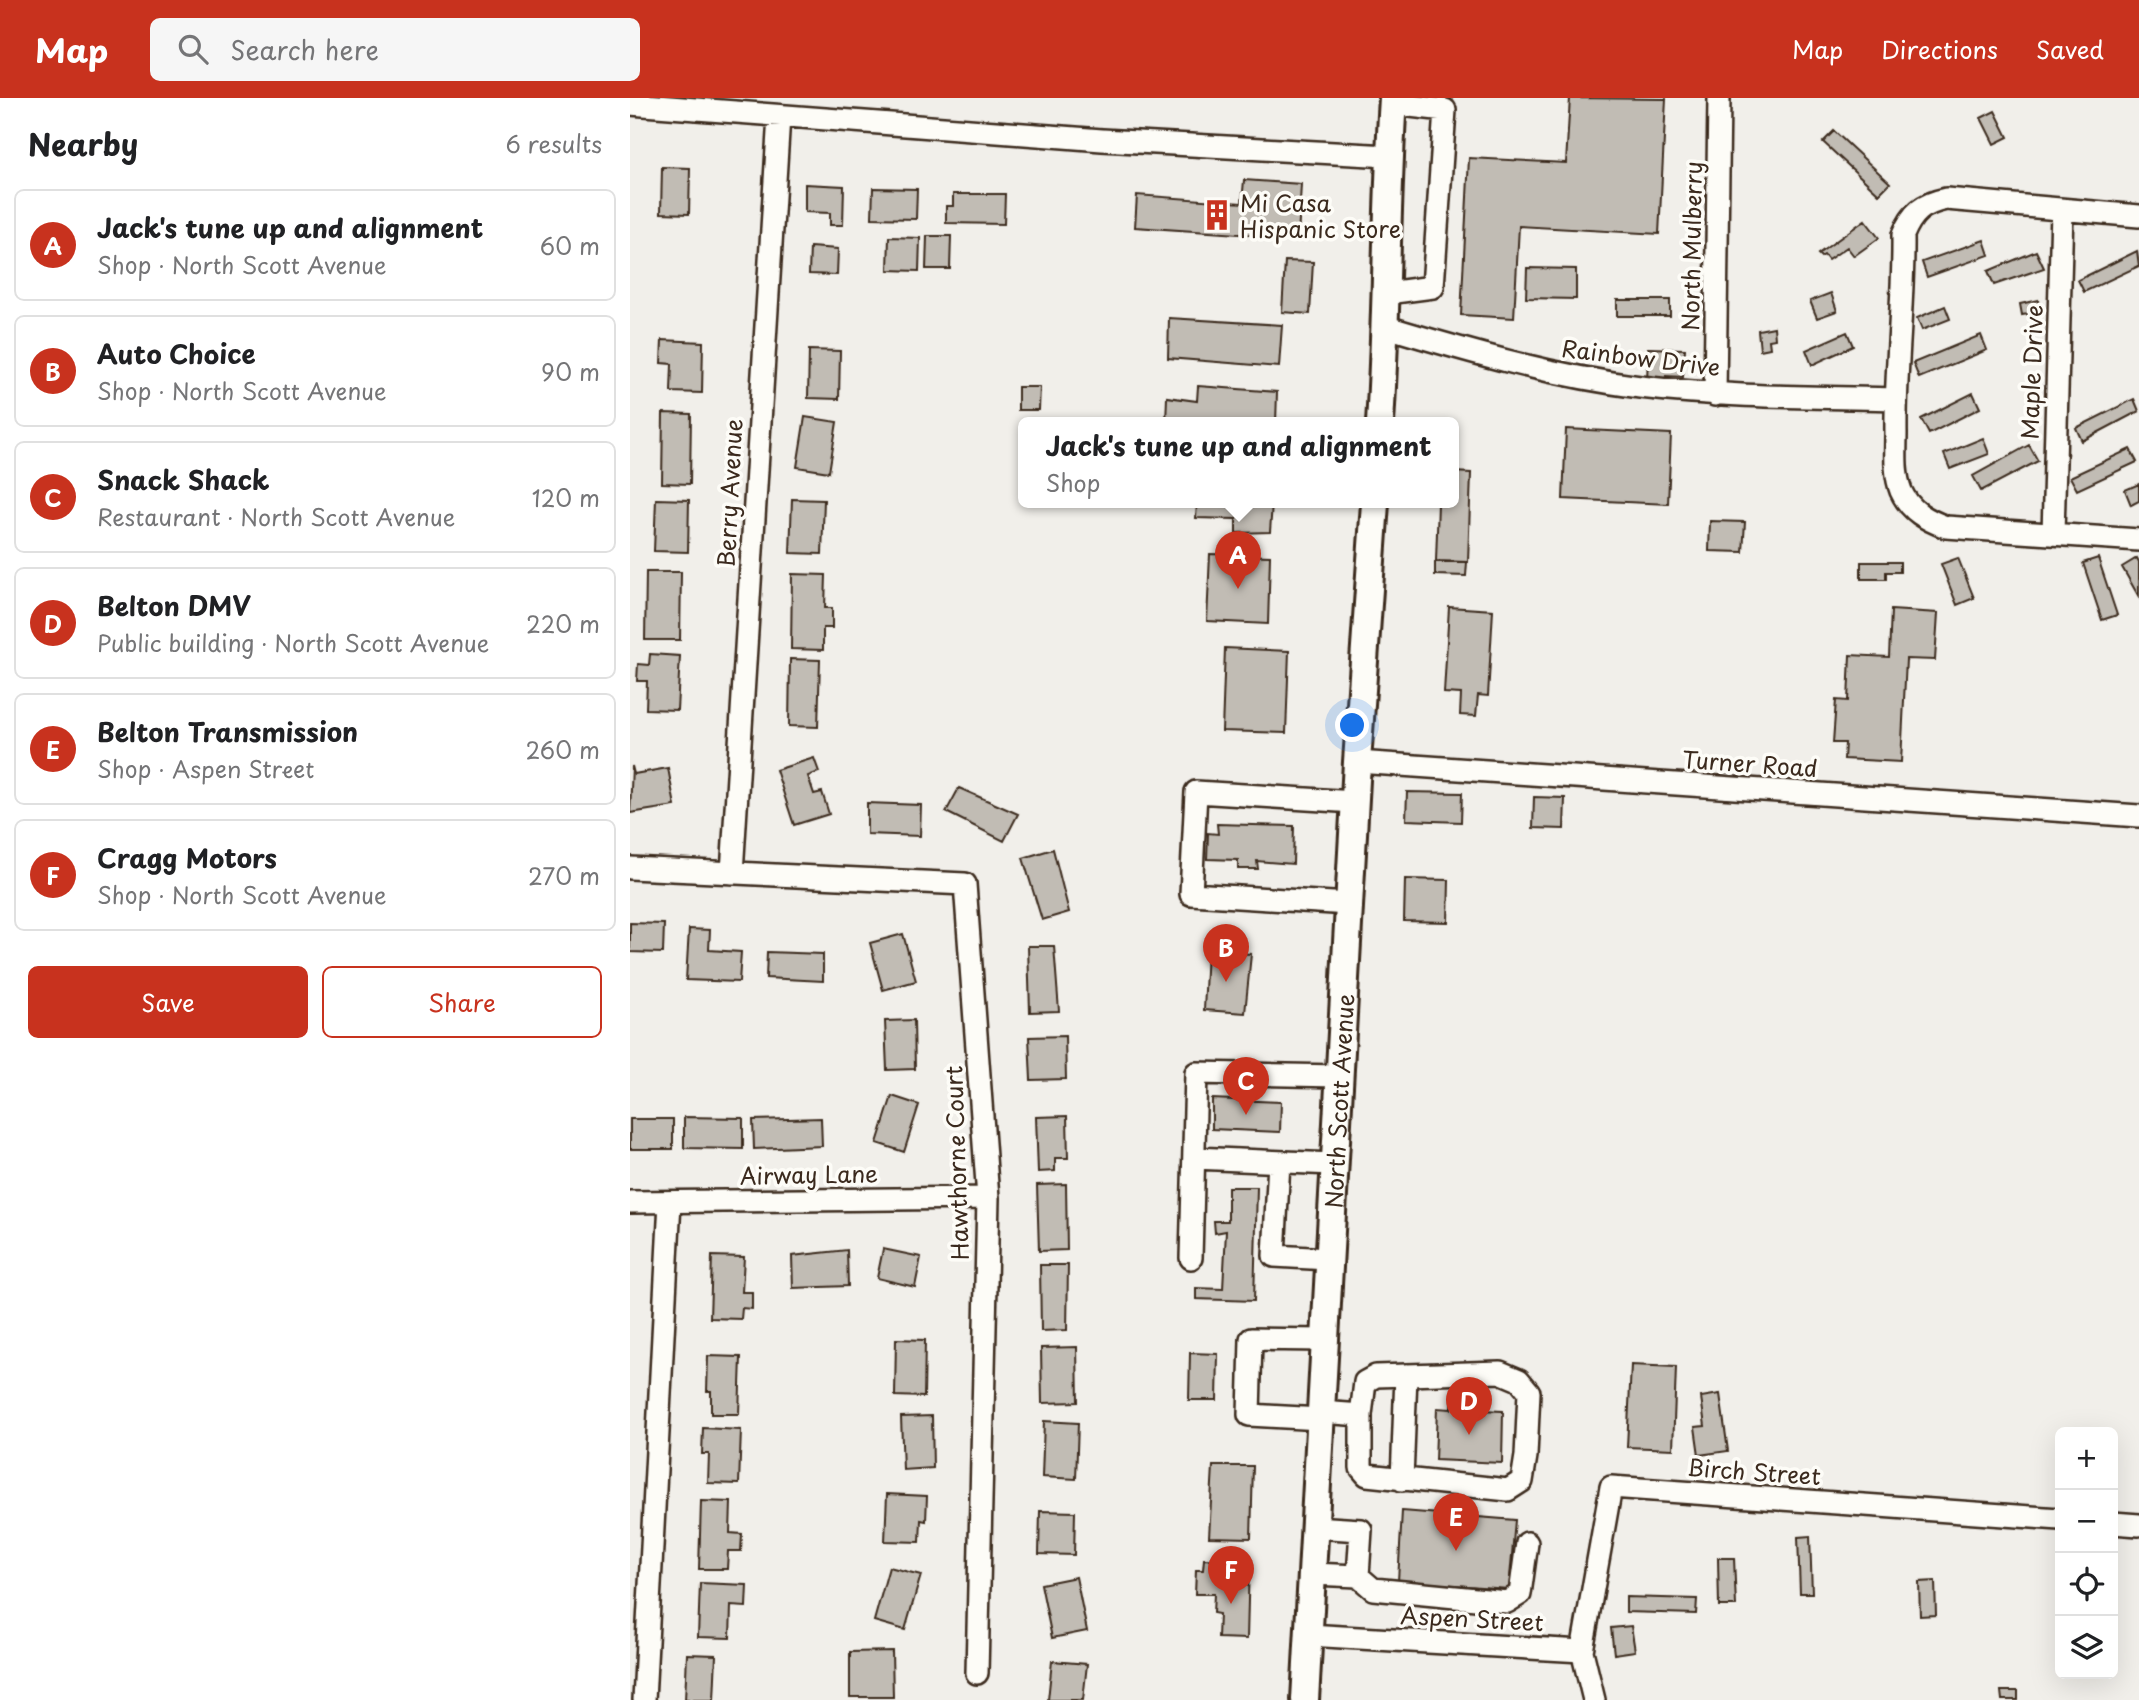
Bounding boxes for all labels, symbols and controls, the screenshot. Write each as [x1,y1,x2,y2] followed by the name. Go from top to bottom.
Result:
[150,18,640,81] search box
[35,24,108,74] text: Map
[174,30,212,68] icon: search
[230,30,379,69] text: Search here
[1792,31,1843,67] text: Map
[1881,31,1998,67] text: Directions
[2036,31,2104,67] text: Saved
[28,121,138,166] text: Nearby
[506,126,602,161] text: 6 results
[1672,161,1710,331] street label: North Mulberry
[1240,185,1401,246] place label: Mi Casa Hispanic Store
[1200,198,1234,232] building icon: Mi Casa Hispanic Store
[97,208,483,247] text: Jack's tune up and alignment
[44,228,62,263] text: A
[540,228,600,263] text: 60 m
[97,247,387,282] text: Shop · North Scott Avenue
[2011,304,2051,440] street label: Maple Drive
[1560,330,1722,384] street label: Rainbow Drive
[97,334,256,373] text: Auto Choice
[45,354,61,389] text: B
[541,354,600,389] text: 90 m
[97,373,387,408] text: Shop · North Scott Avenue
[1018,417,1459,508] popup
[708,418,750,568] street label: Berry Avenue
[1045,426,1432,465] text: Jack's tune up and alignment
[97,460,269,499] text: Snack Shack
[1045,465,1100,500] text: Shop
[44,480,62,515] text: C
[532,480,600,515] text: 120 m
[97,499,455,534] text: Restaurant · North Scott Avenue
[1215,531,1261,589] pin: A
[97,586,251,625] text: Belton DMV
[44,606,62,641] text: D
[526,606,600,641] text: 220 m
[97,625,489,660] text: Public building · North Scott Avenue
[1335,708,1369,742] your location
[97,712,358,751] text: Belton Transmission
[46,732,60,767] text: E
[525,732,600,767] text: 260 m
[1681,741,1819,785] street label: Turner Road
[97,751,314,786] text: Shop · Aspen Street
[97,838,277,877] text: Cragg Motors
[46,858,60,893] text: F
[528,858,600,893] text: 270 m
[97,877,387,912] text: Shop · North Scott Avenue
[1203,924,1249,982] pin: B
[28,966,308,1038] button: Save
[322,966,602,1038] button: Share
[1315,993,1362,1209] street label: North Scott Avenue
[1223,1057,1269,1115] pin: C
[935,1065,977,1261] street label: Hawthorne Court
[740,1155,878,1193] street label: Airway Lane
[1446,1377,1492,1435] pin: D
[2055,1427,2118,1679] map controls
[2055,1427,2118,1490] button: +
[1686,1449,1822,1493] street label: Birch Street
[2055,1490,2118,1553] button: −
[1433,1493,1479,1551] pin: E
[1208,1546,1254,1604] pin: F
[2055,1553,2118,1616] button: locate
[1399,1597,1545,1639] street label: Aspen Street
[2055,1616,2118,1679] button: layers

